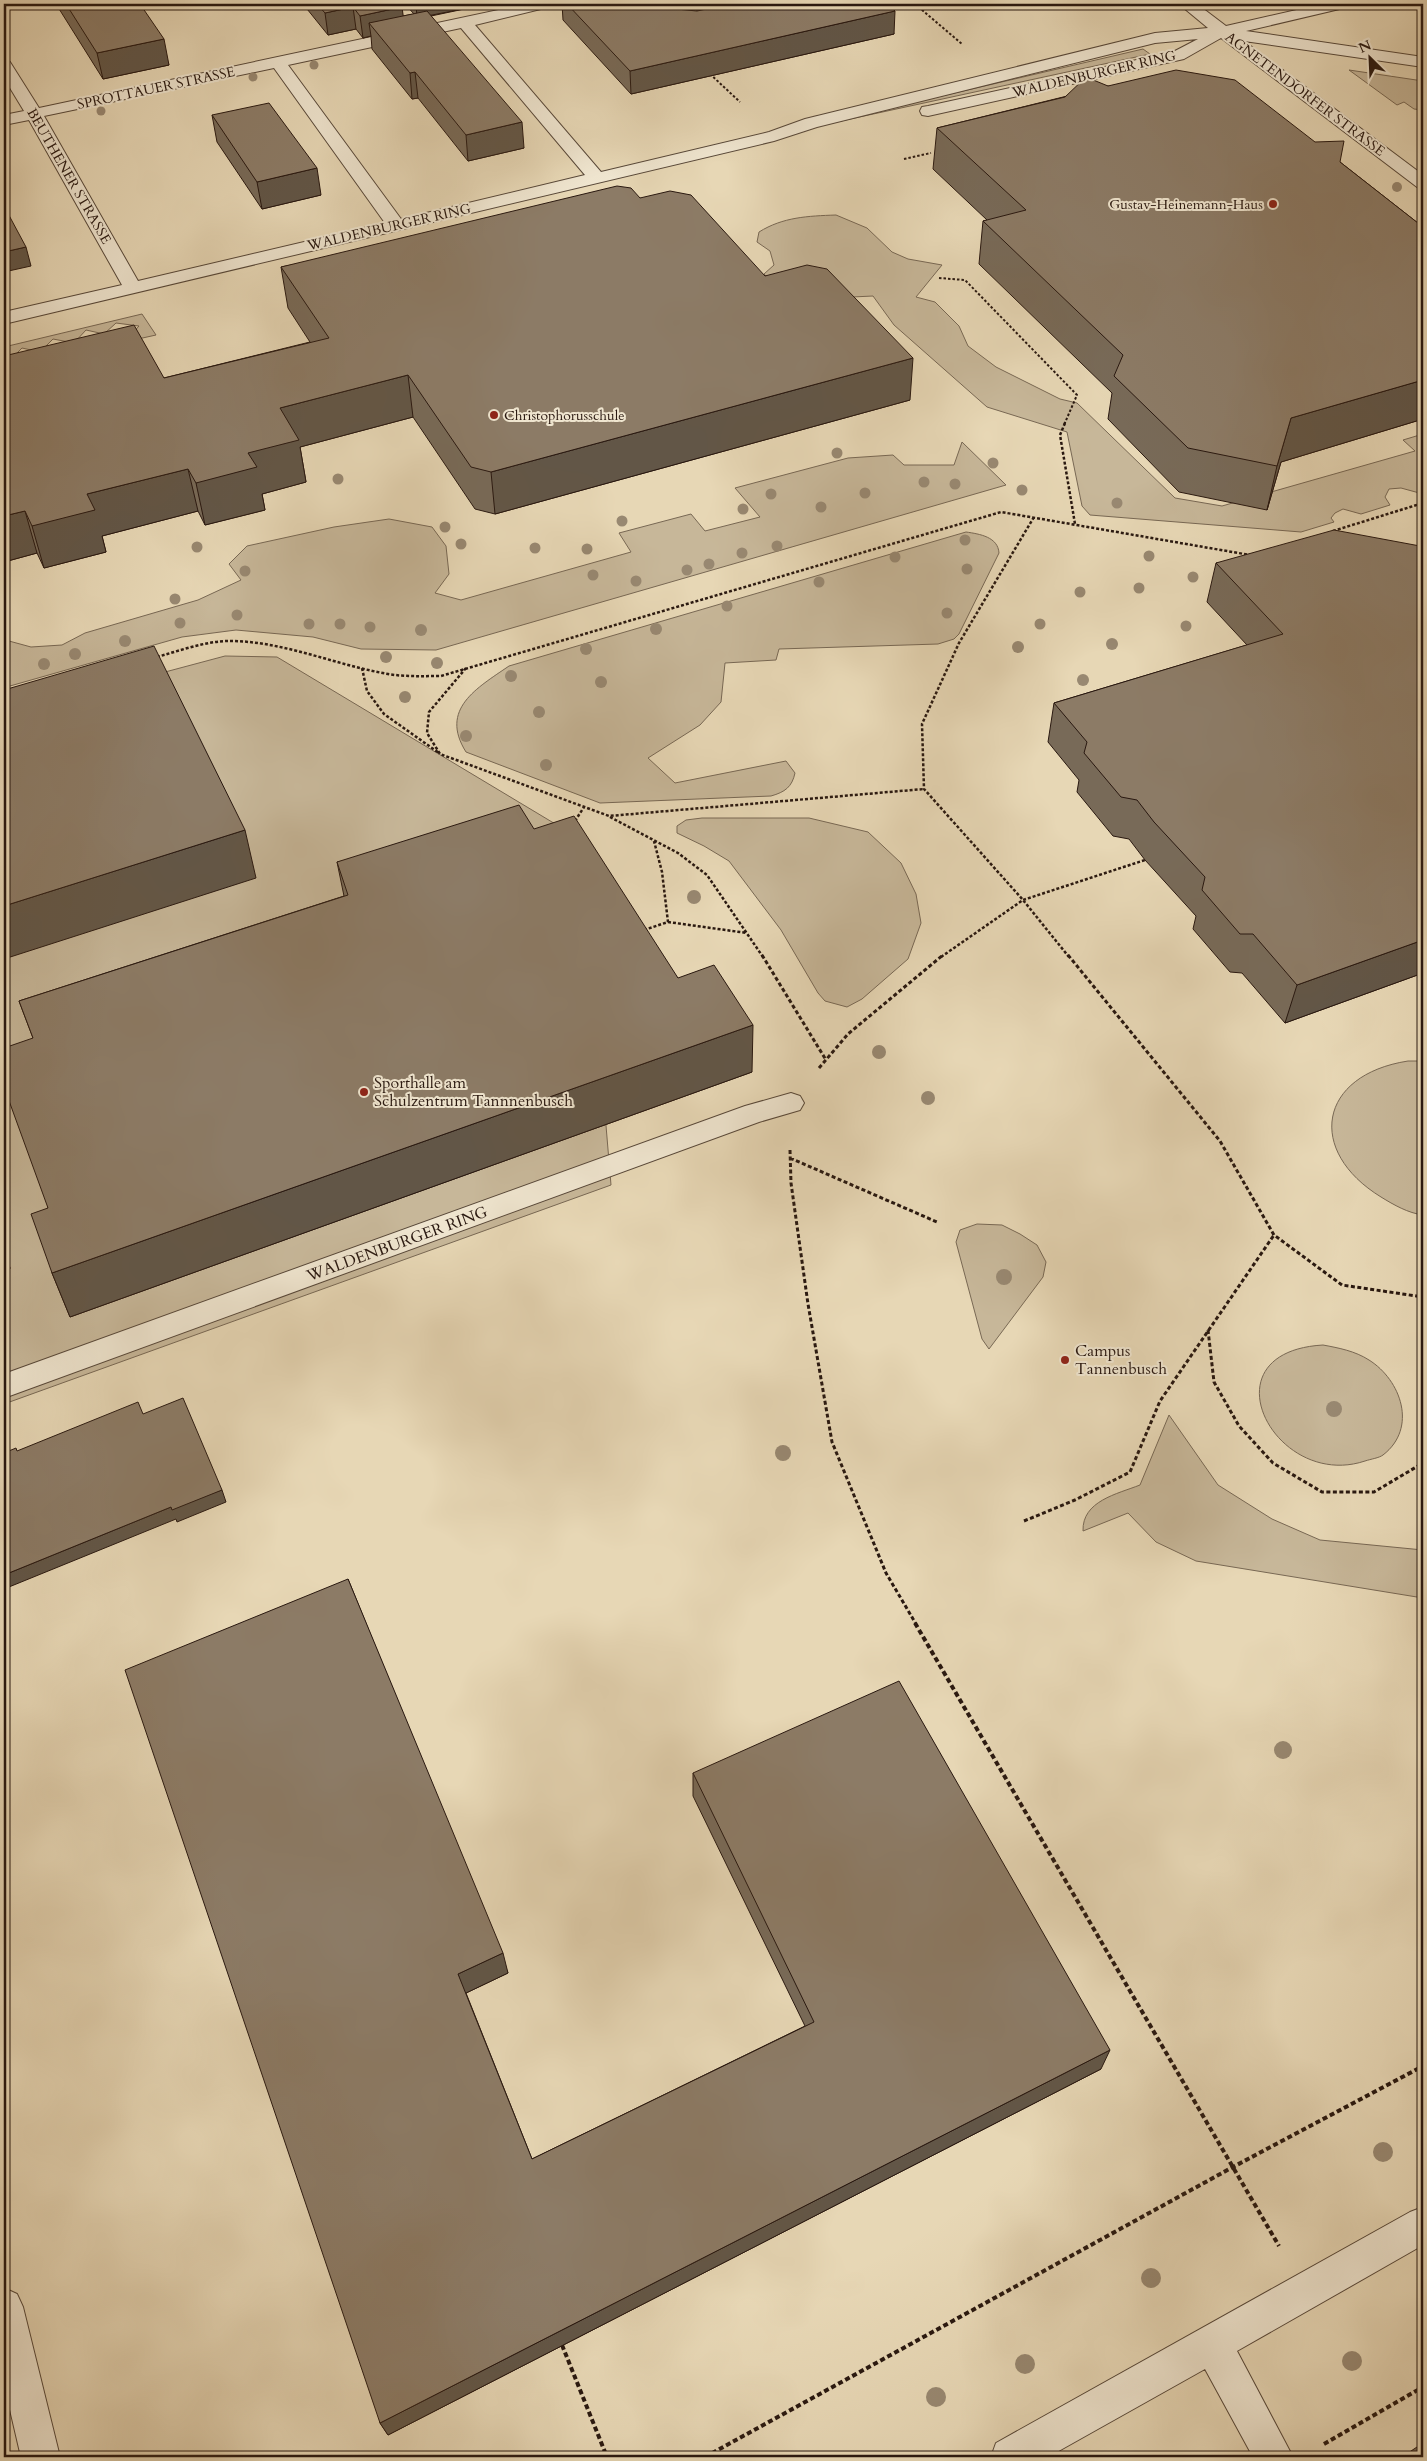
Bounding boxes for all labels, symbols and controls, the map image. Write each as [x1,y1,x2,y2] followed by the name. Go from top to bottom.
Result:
[1222,29,1388,159] street label: AGNETENDORFER STRASSE
[1344,32,1394,82] north arrow
[1009,46,1178,102] street label: WALDENBURGER RING
[75,62,237,114] street label: SPROTTAUER STRASSE
[22,105,116,248] street label: BEUTHENER STRASSE
[1109,195,1263,214] place label: Gustav-Heinemann-Haus
[1267,198,1279,210] marker: Gustav-Heinemann-Haus
[304,199,473,255] street label: WALDENBURGER RING
[504,406,625,425] place label: Christophorusschule
[488,409,500,421] marker: Christophorusschule
[374,1072,573,1112] place label: Sporthalle am Schulzentrum Tannnenbusch
[358,1086,370,1098] marker: Sporthalle am Schulzentrum Tannnenbusch
[303,1201,491,1287] street label: WALDENBURGER RING
[1075,1340,1167,1380] place label: Campus Tannenbusch
[1059,1354,1071,1366] marker: Campus Tannenbusch

